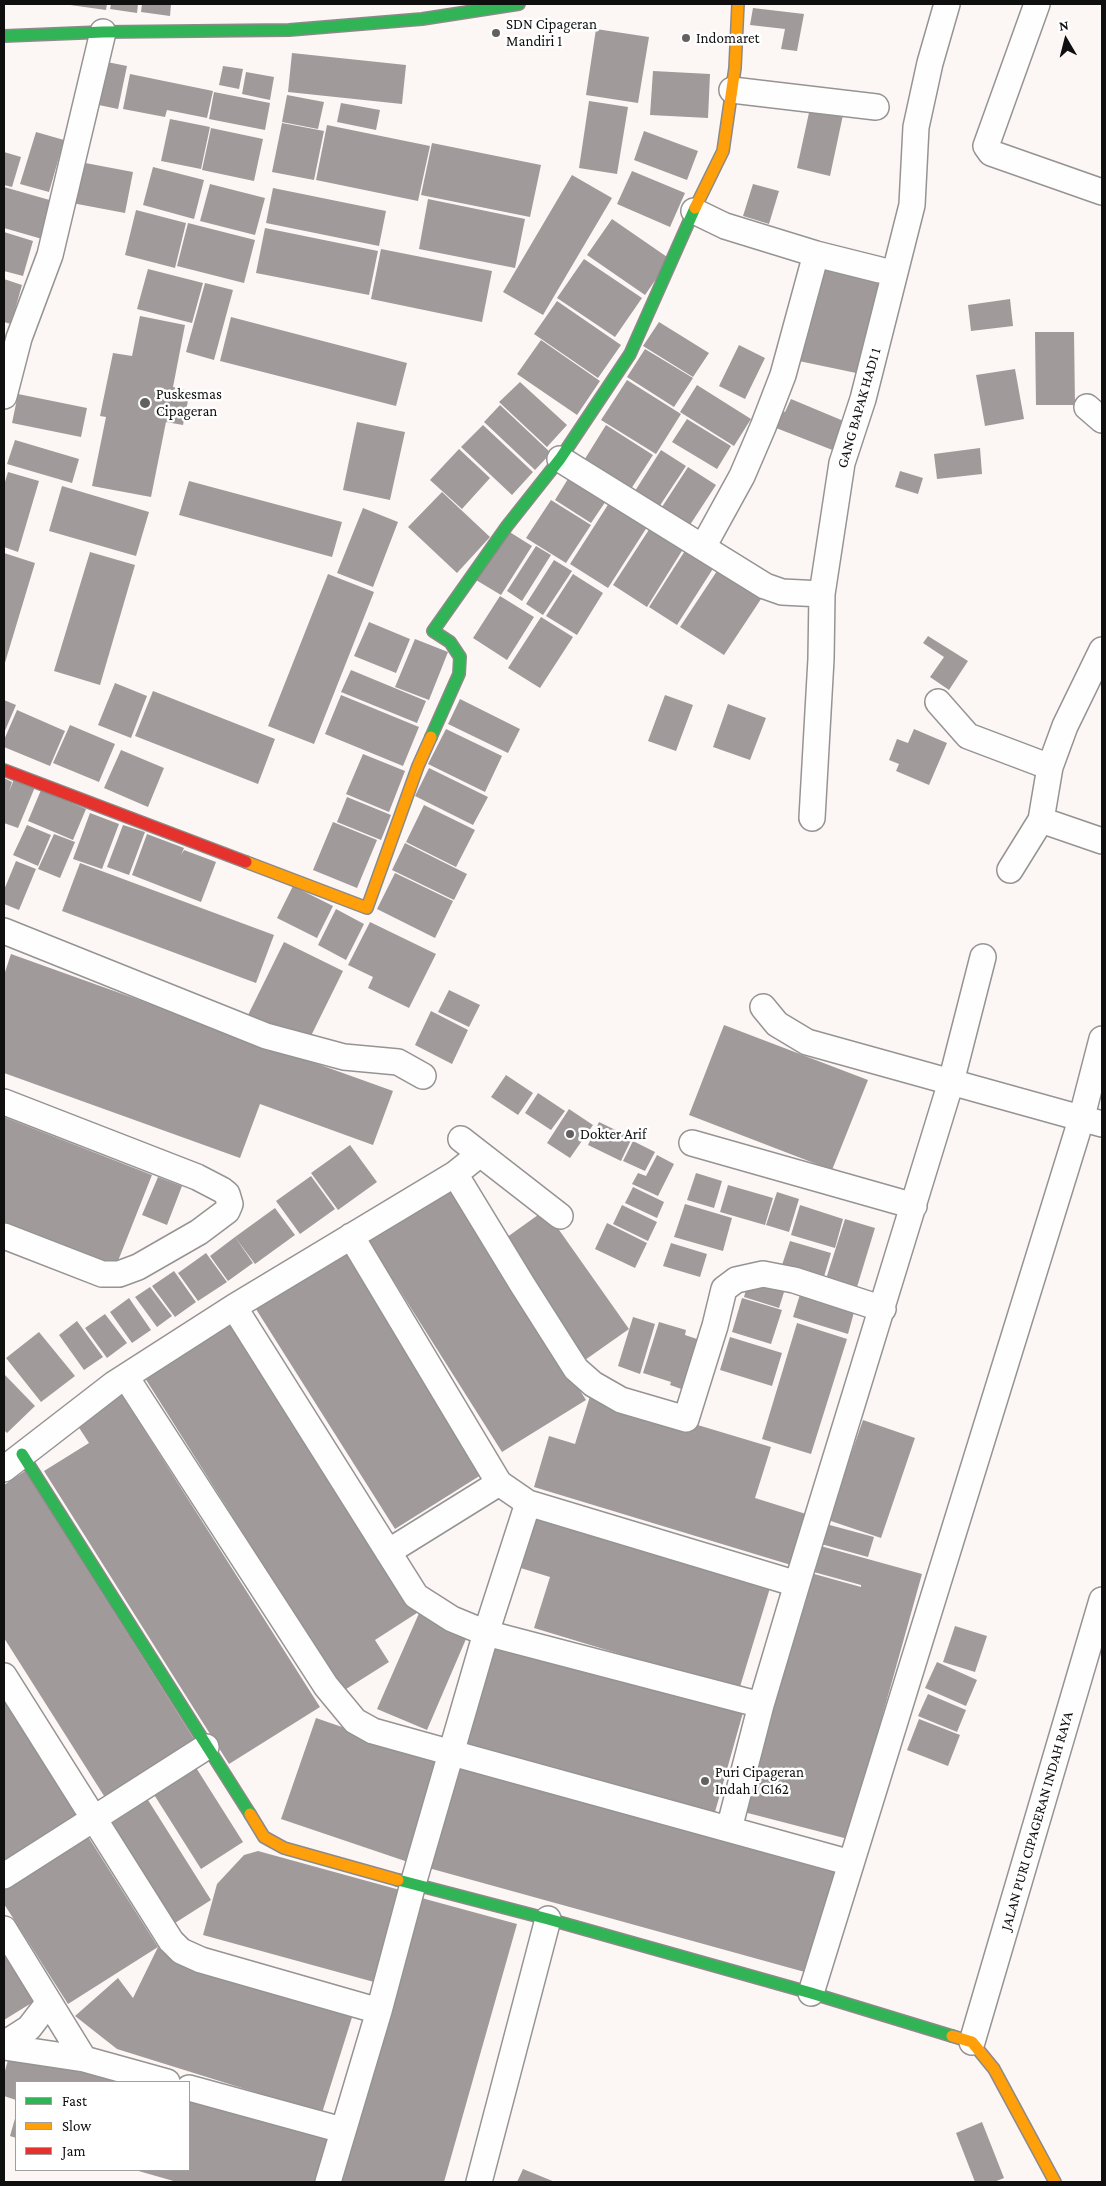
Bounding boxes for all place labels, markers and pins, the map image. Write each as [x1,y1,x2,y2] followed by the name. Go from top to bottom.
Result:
[506,15,597,50] place label: SDN Cipageran Mandiri 1
[490,27,502,39] marker: SDN Cipageran Mandiri 1
[696,29,760,47] place label: Indomaret
[680,32,692,44] marker: Indomaret
[156,385,222,420] place label: Puskesmas Cipageran
[138,396,152,410] marker: Puskesmas Cipageran
[580,1125,646,1143] place label: Dokter Arif
[564,1128,576,1140] marker: Dokter Arif
[715,1763,804,1798] place label: Puri Cipageran Indah I C162
[699,1775,711,1787] marker: Puri Cipageran Indah I C162

